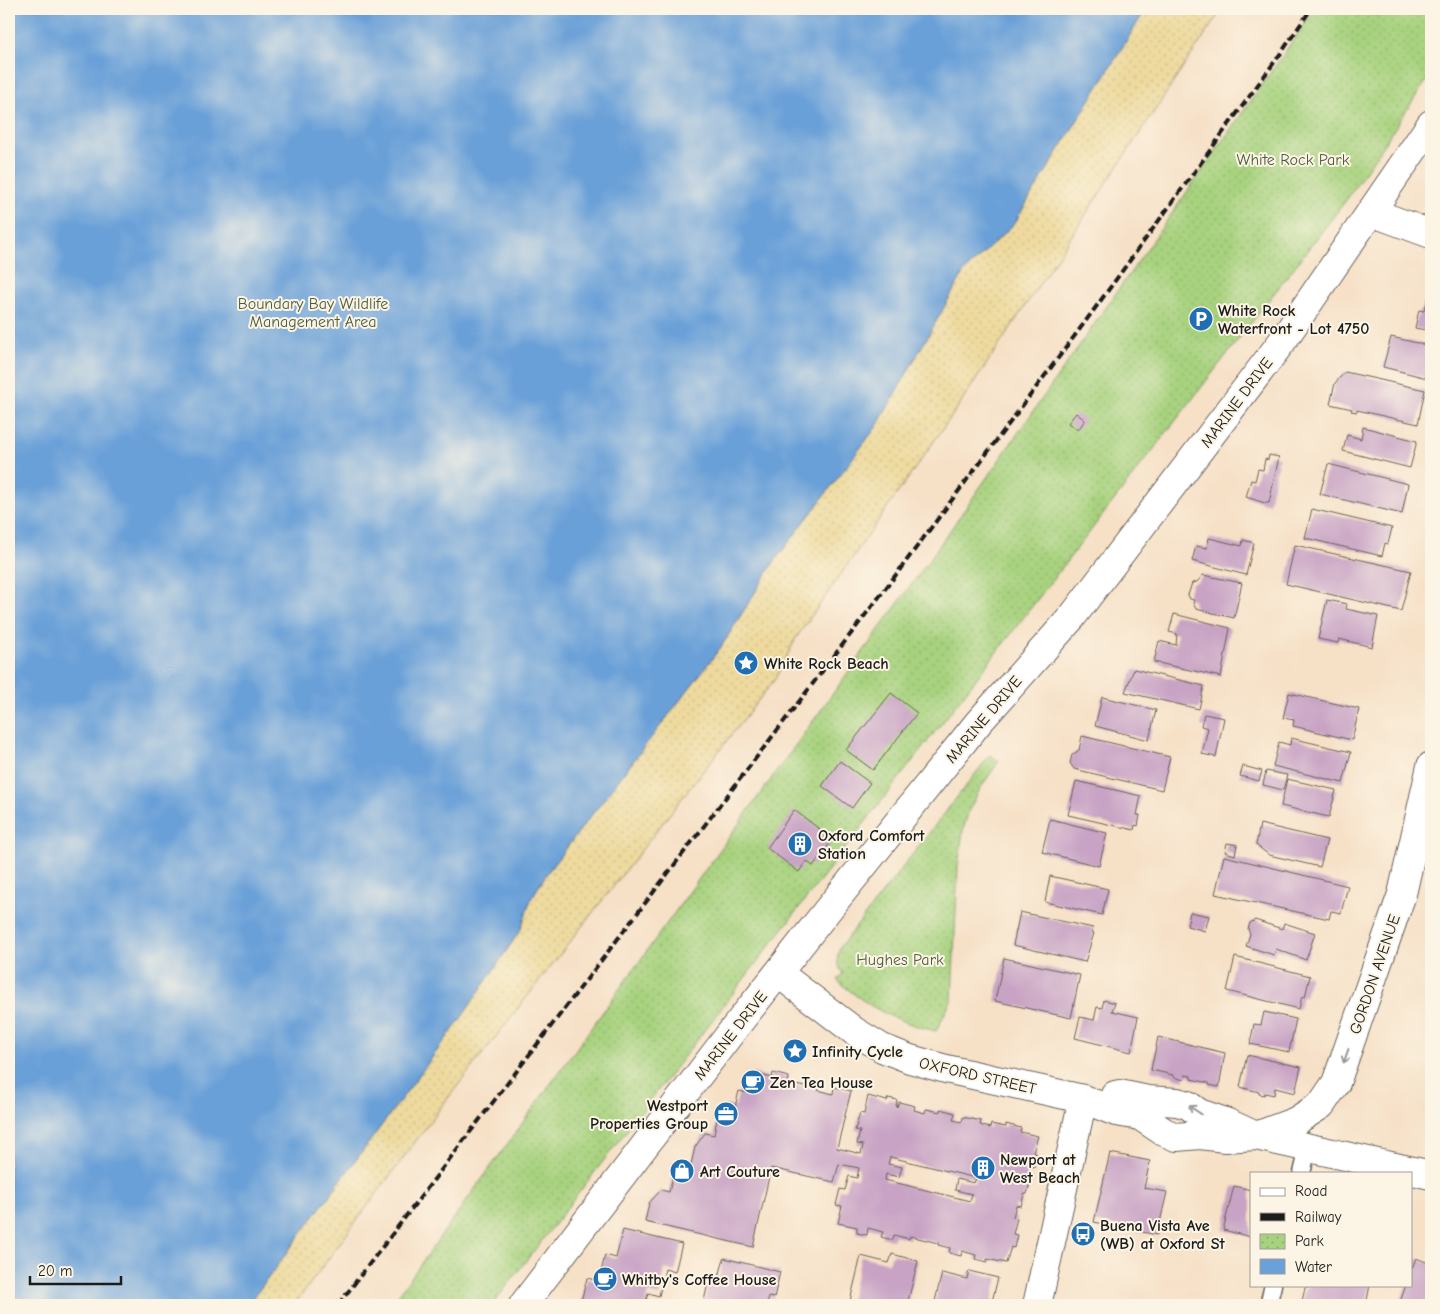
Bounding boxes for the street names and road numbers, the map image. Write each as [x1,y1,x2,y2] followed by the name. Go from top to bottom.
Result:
[1197,354,1277,451] street label: MARINE DRIVE
[942,672,1026,767] street label: MARINE DRIVE
[1346,912,1404,1037] street label: GORDON AVENUE
[690,987,771,1084] street label: MARINE DRIVE
[917,1054,1039,1098] street label: OXFORD STREET

